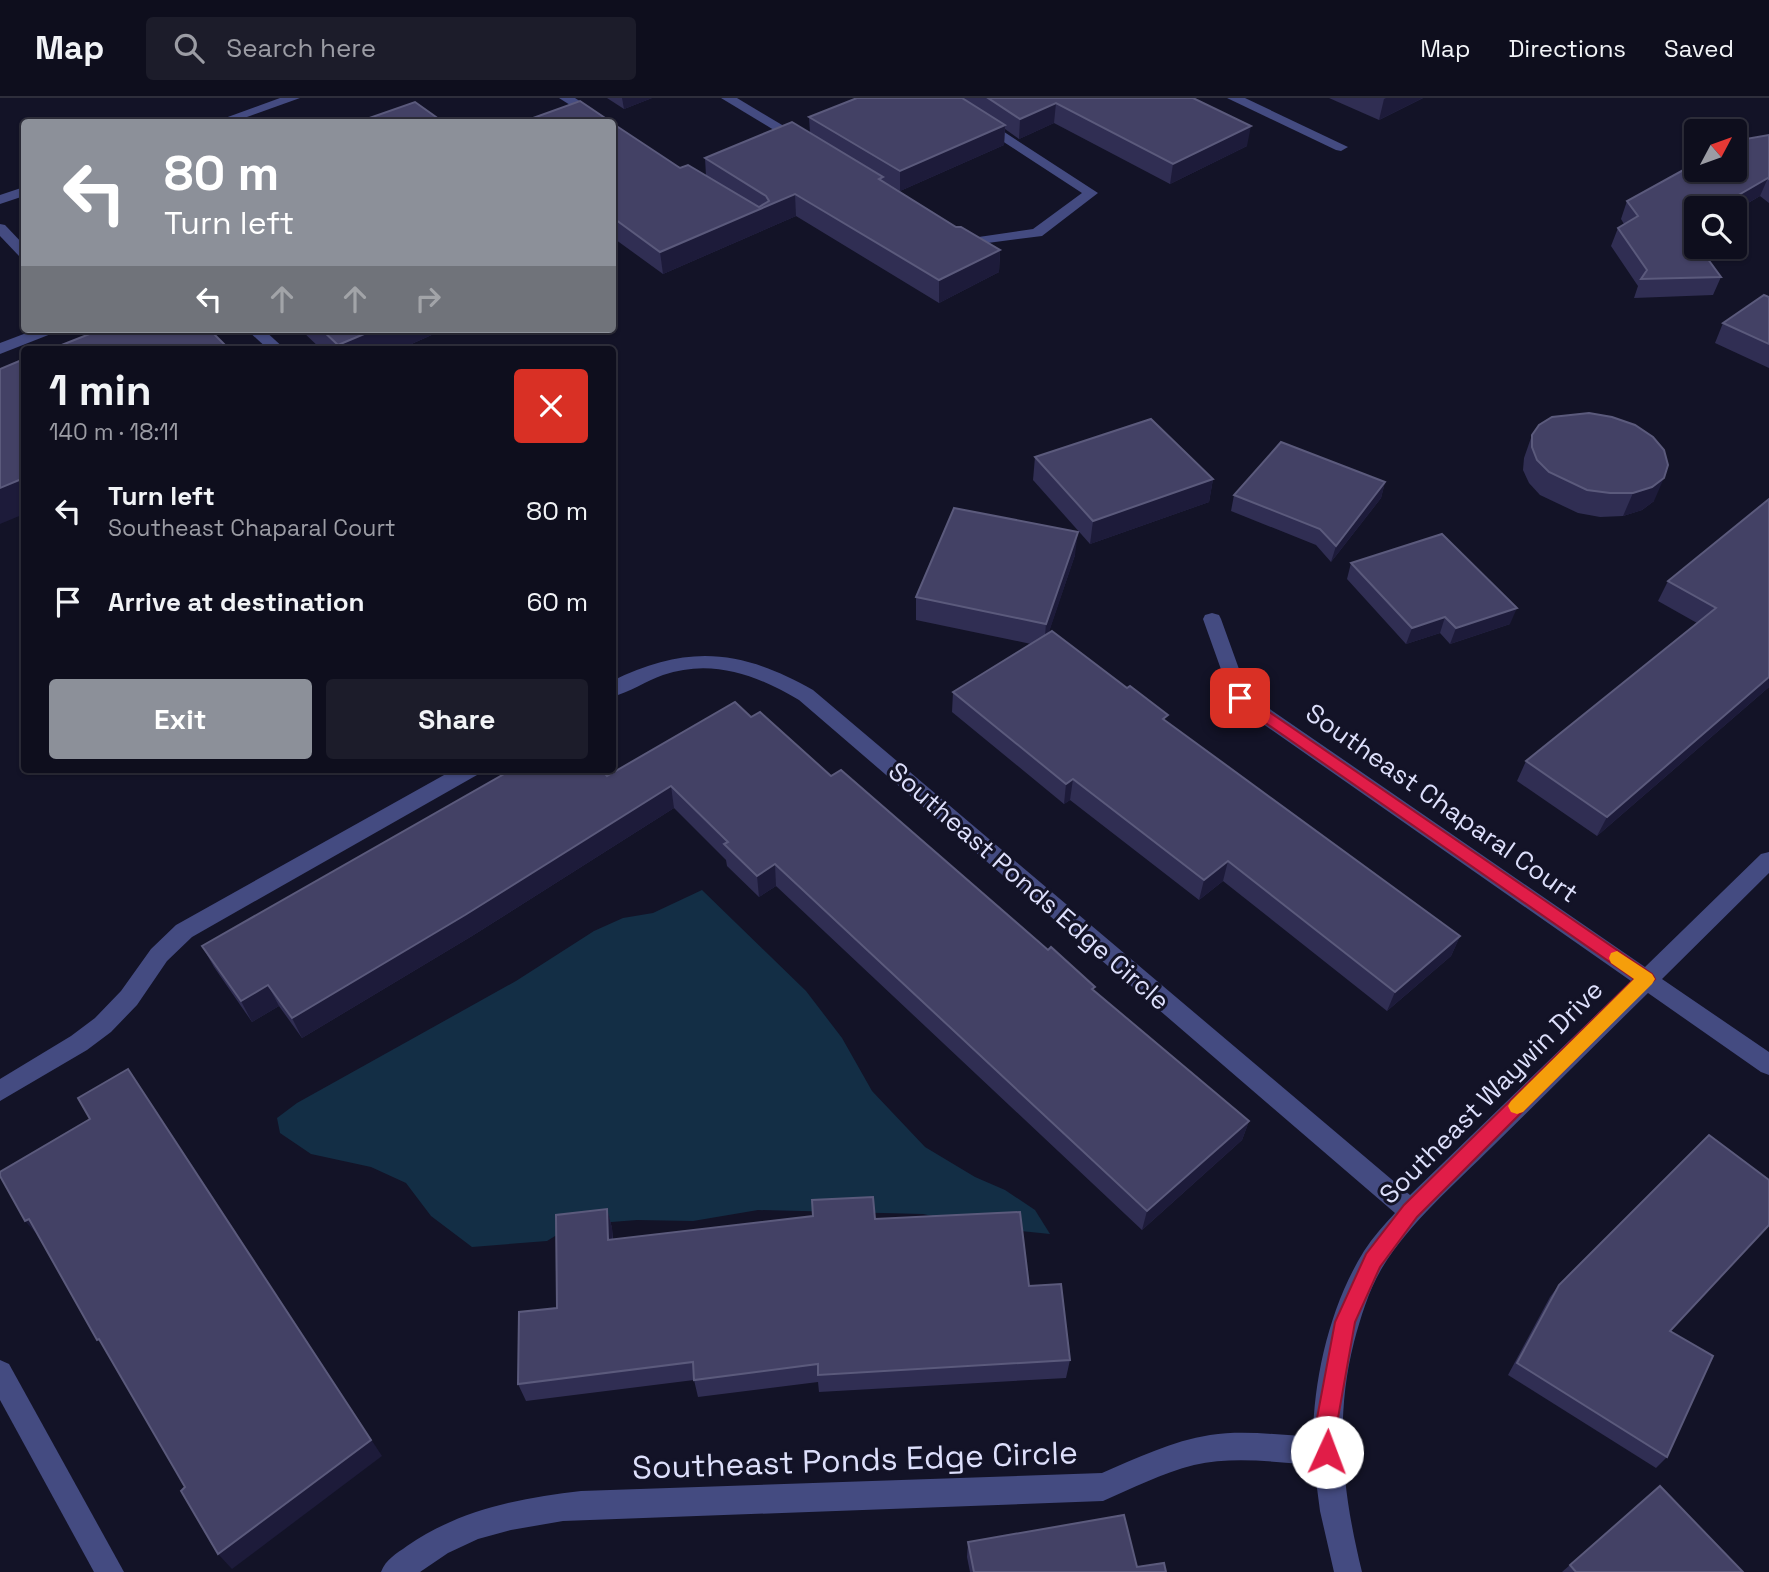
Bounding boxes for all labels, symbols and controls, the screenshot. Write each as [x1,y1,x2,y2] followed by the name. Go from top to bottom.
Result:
[146,17,636,80] search box
[35,27,104,69] text: Map
[170,29,208,67] icon: search
[226,31,376,65] text: Search here
[1420,33,1470,64] text: Map
[1508,33,1626,64] text: Directions
[1664,33,1734,64] text: Saved
[1684,119,1746,182] north arrow
[1684,119,1747,259] map controls
[164,142,279,204] text: 80 m
[49,147,140,238] icon: left
[1684,196,1747,259] button: search
[164,203,294,243] text: Turn left
[190,280,228,318] icon: left
[263,280,301,318] icon: ahead
[336,280,374,318] icon: ahead
[409,280,447,318] icon: right
[49,364,152,417] text: 1 min
[514,369,588,443] button: close
[49,417,179,447] text: 140 m · 18:11
[108,479,215,513] text: Turn left
[49,492,87,530] icon: left
[526,494,588,528] text: 80 m
[108,513,396,543] text: Southeast Chaparal Court
[49,583,87,621] icon: arrive
[108,585,365,619] text: Arrive at destination
[526,585,588,619] text: 60 m
[1210,668,1270,728] pin
[49,679,312,759] button: Exit
[326,679,588,759] button: Share
[1221,679,1259,717] icon: arrive
[1299,696,1585,910] street label: Southeast Chaparal Court
[881,754,1177,1018] street label: Southeast Ponds Edge Circle
[1372,973,1610,1211] street label: Southeast Waywin Drive
[1290,1415,1364,1489] position arrow
[631,1432,1079,1488] street label: Southeast Ponds Edge Circle

